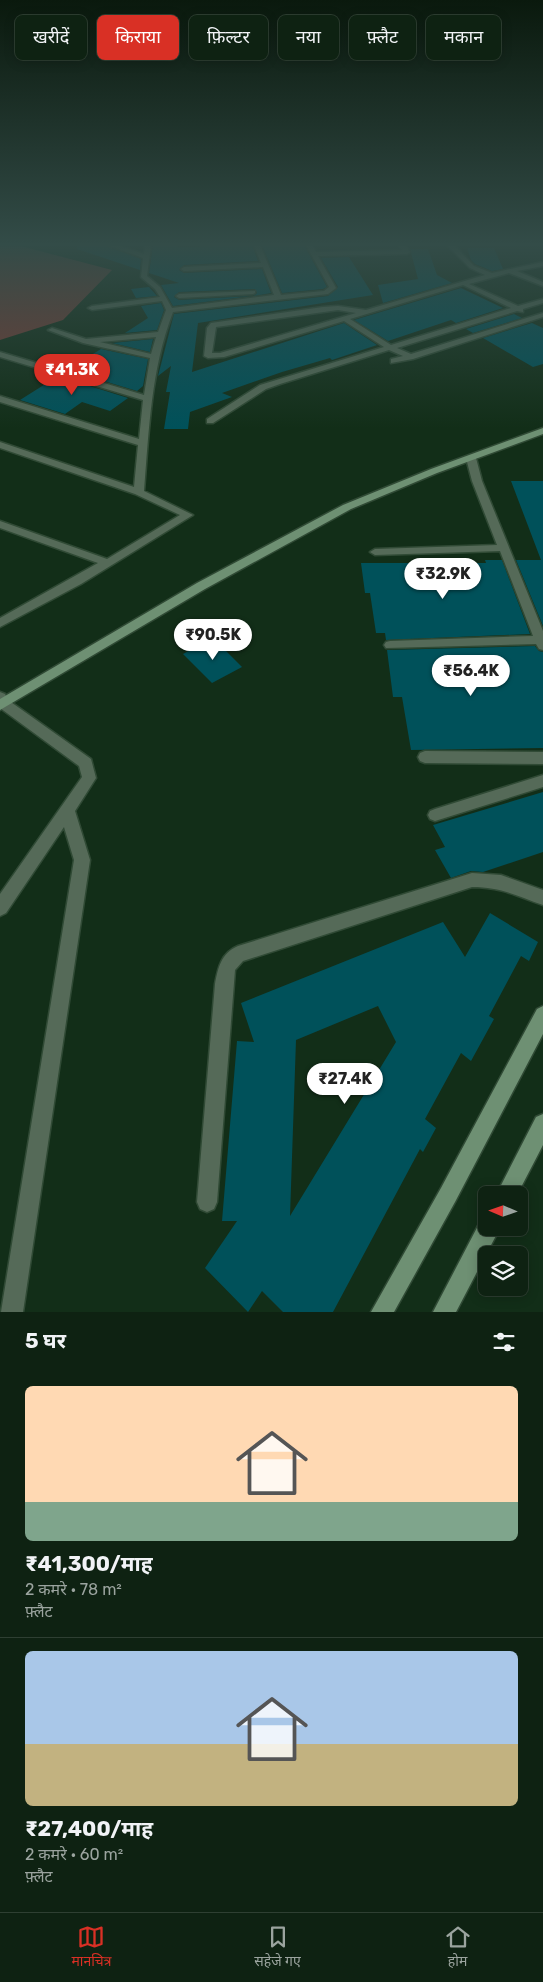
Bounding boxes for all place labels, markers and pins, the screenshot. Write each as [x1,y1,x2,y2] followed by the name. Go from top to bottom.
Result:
[31,354,113,396] pin: ₹41.3K
[402,558,484,600] pin: ₹32.9K
[172,618,254,661] pin: ₹90.5K
[430,654,512,697] pin: ₹56.4K
[304,1062,386,1105] pin: ₹27.4K

